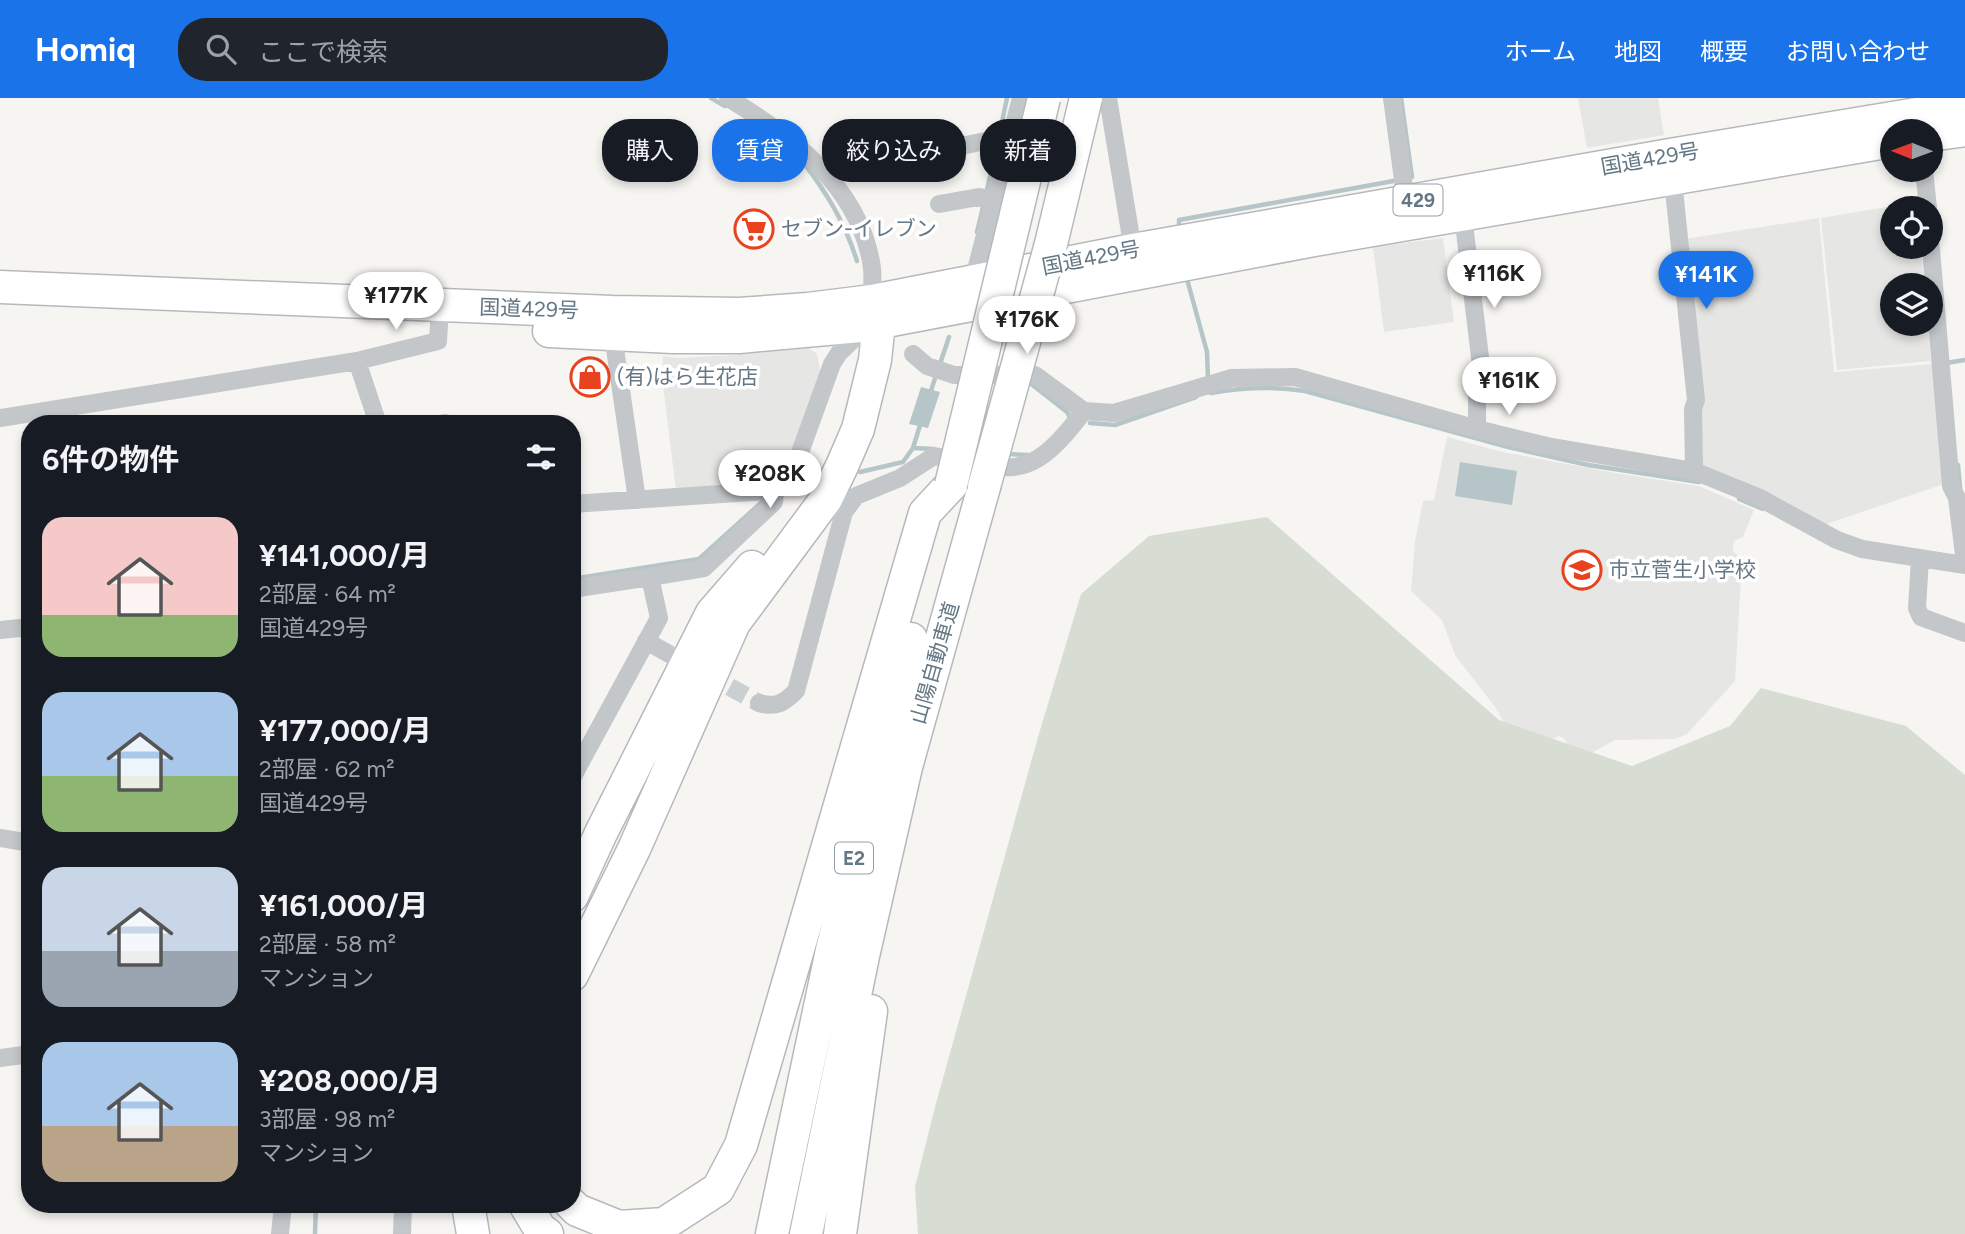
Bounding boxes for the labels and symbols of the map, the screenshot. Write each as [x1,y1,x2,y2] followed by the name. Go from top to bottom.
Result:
[1880,119,1942,182] north arrow
[1599,138,1701,179] street label: 国道429号
[1394,184,1442,216] road number: 429
[733,208,775,250] supermarket icon: セブン-イレブン
[781,216,937,241] place label: セブン-イレブン
[1040,236,1142,279] street label: 国道429号
[1445,250,1543,310] pin: ¥116K
[1657,252,1755,311] pin: ¥141K
[347,272,445,332] pin: ¥177K
[479,294,579,323] street label: 国道429号
[978,296,1076,356] pin: ¥176K
[569,356,611,398] shop icon: (有)はら生花店
[1460,358,1558,417] pin: ¥161K
[617,364,758,389] place label: (有)はら生花店
[721,450,819,510] pin: ¥208K
[1561,549,1603,591] school or university icon: 市立菅生小学校
[1609,557,1756,582] place label: 市立菅生小学校
[905,599,964,727] street label: 山陽自動車道
[835,842,873,874] road number: E2

